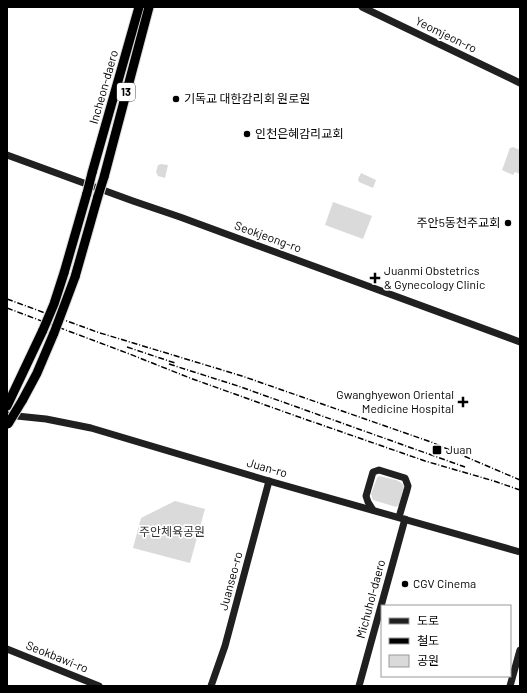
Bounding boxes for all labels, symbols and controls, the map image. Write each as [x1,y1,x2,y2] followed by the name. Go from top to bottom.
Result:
[413,13,480,55] street label: Yeomjeon-ro
[86,48,120,125] street label: Incheon-daero
[117,83,135,101] road number: 13
[184,91,310,105] place label: 기독교 대한감리회 원로원
[171,94,181,104] marker: 기독교 대한감리회 원로원
[255,126,343,140] place label: 인천은혜감리교회
[242,129,252,139] marker: 인천은혜감리교회
[417,215,500,229] place label: 주안5동천주교회
[233,217,304,255] street label: Seokjeong-ro
[503,218,513,228] marker: 주안5동천주교회
[384,263,485,291] place label: Juanmi Obstetrics & Gynecology Clinic
[369,272,381,284] marker: Juanmi Obstetrics & Gynecology Clinic
[336,387,454,415] place label: Gwanghyewon Oriental Medicine Hospital
[457,396,469,408] marker: Gwanghyewon Oriental Medicine Hospital
[446,442,472,456] place label: Juan
[431,444,443,456] marker: Juan
[245,455,289,479] street label: Juan-ro
[139,524,205,538] park label: 주안체육공원
[215,550,245,612] street label: Juanseo-ro
[353,558,387,640] street label: Michuhol-daero
[413,576,476,590] place label: CGV Cinema
[400,579,410,589] marker: CGV Cinema
[381,605,511,677] legend
[417,613,439,627] text: 도로
[417,633,439,647] text: 철도
[24,637,91,675] street label: Seokbawi-ro
[417,653,439,667] text: 공원

